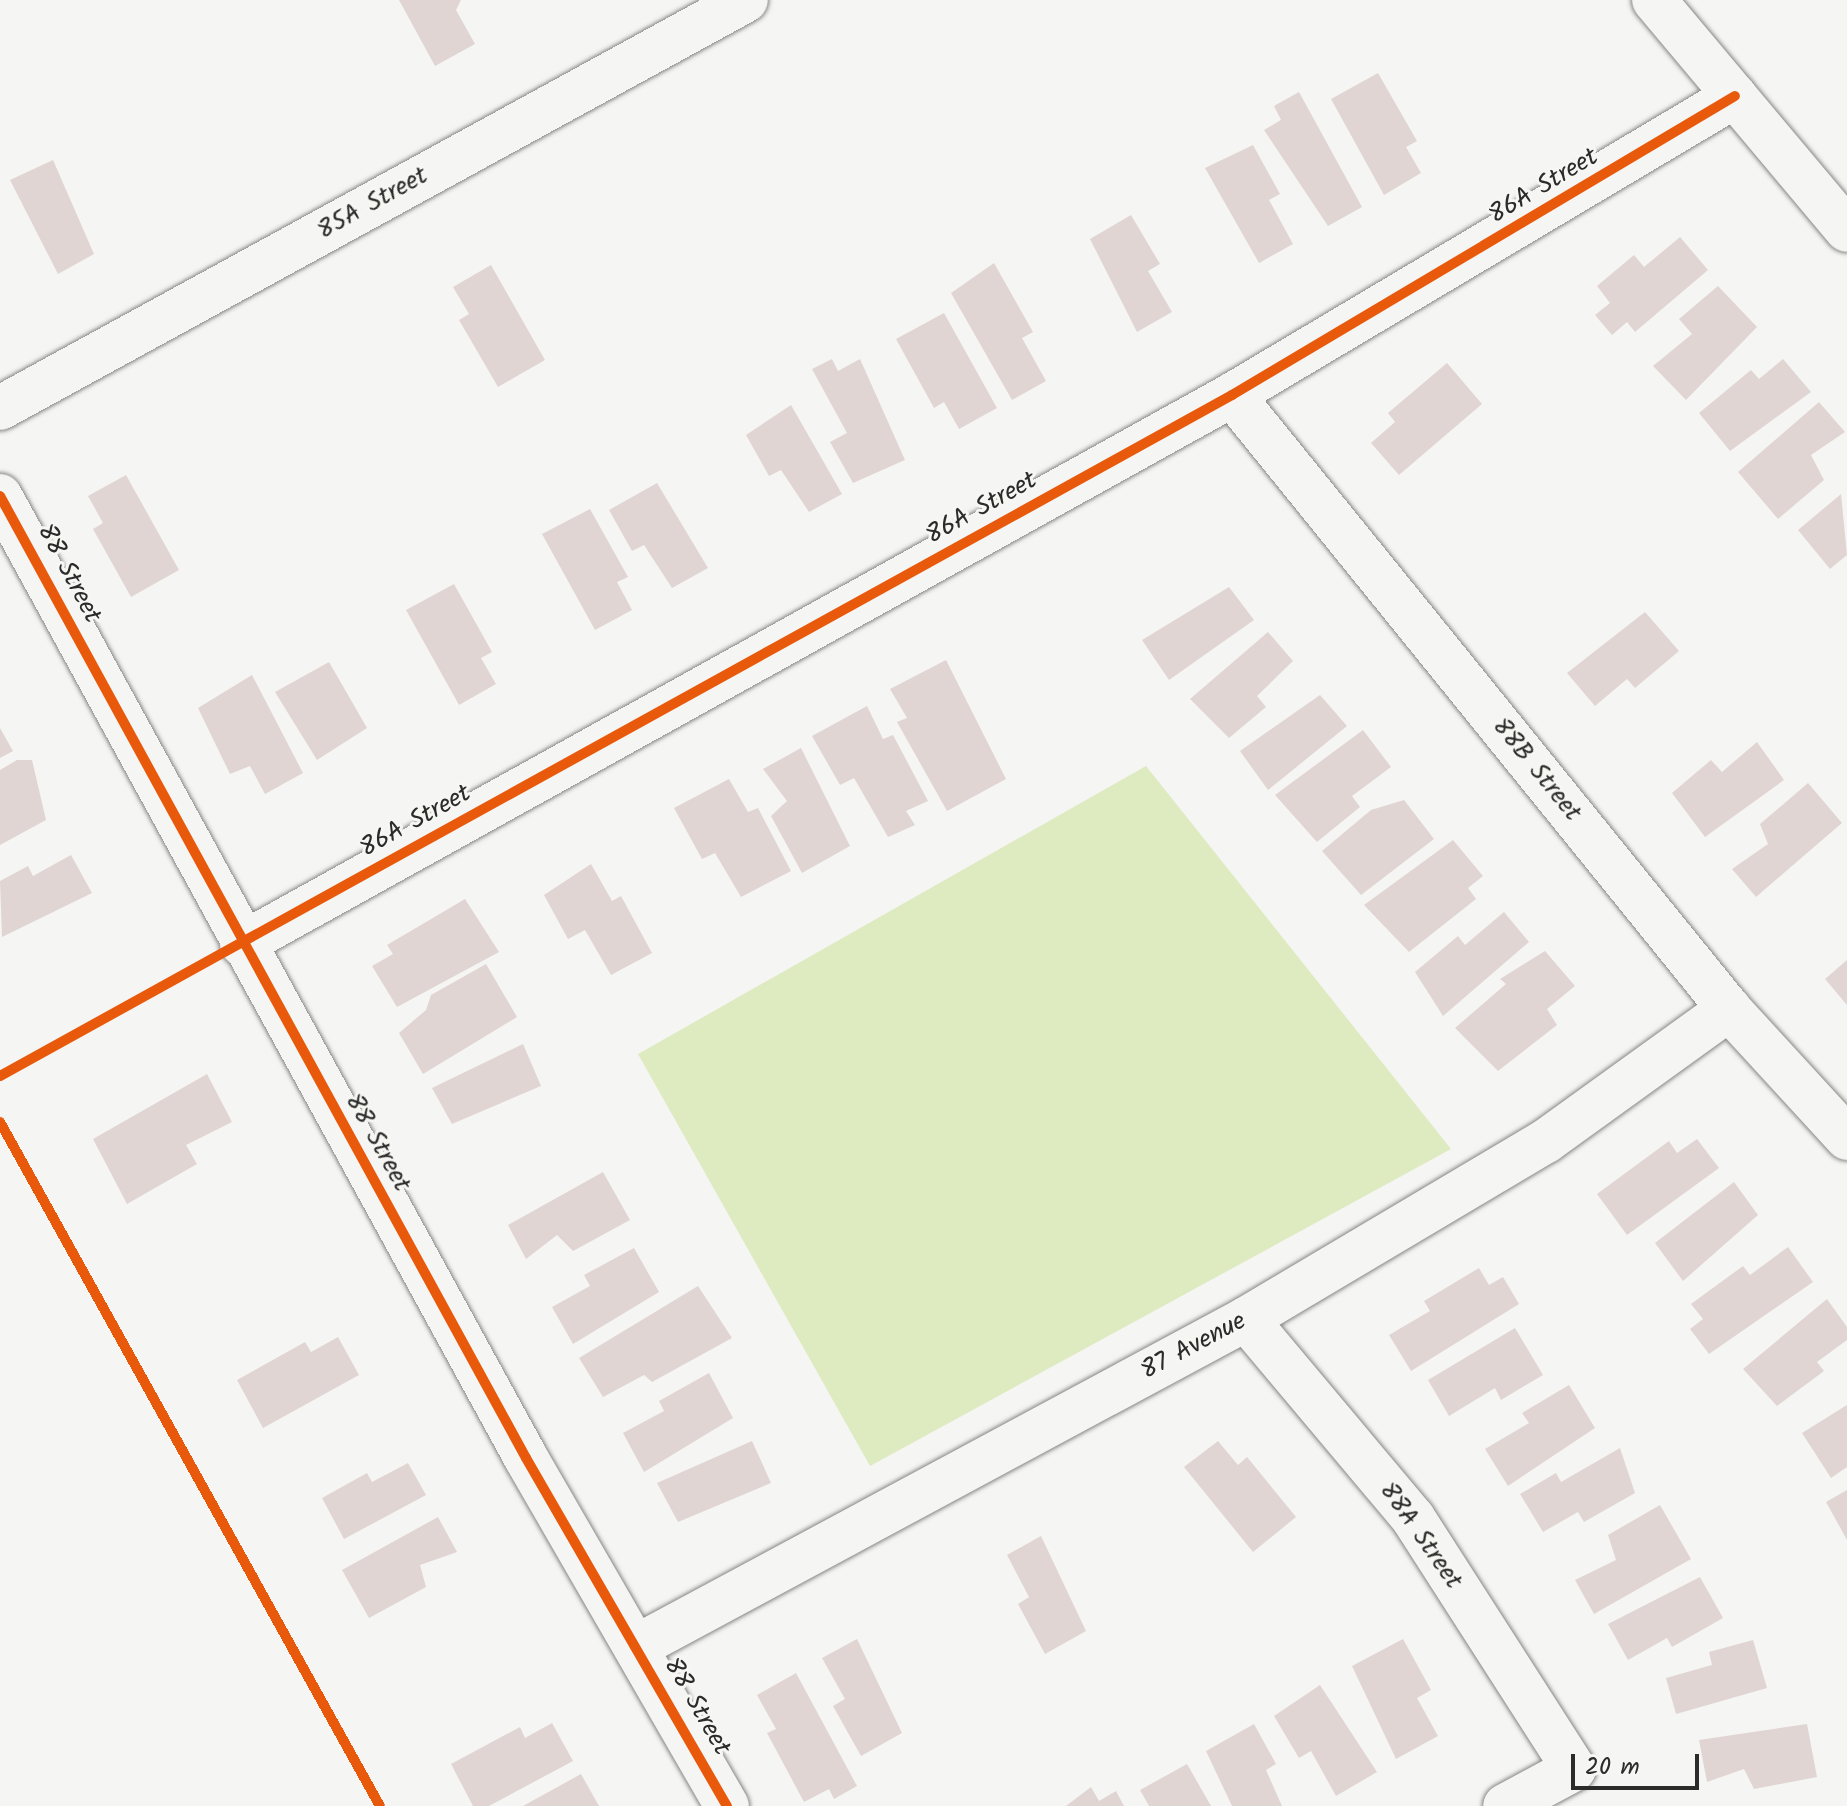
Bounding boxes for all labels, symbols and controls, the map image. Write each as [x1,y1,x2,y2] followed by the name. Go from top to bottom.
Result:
[1484,142,1604,232] street label: 86A Street
[312,161,434,247] street label: 85A Street
[921,466,1043,552] street label: 86A Street
[29,519,107,629] street label: 88 Street
[1485,712,1587,828] street label: 88B Street
[355,779,477,865] street label: 86A Street
[337,1088,417,1198] street label: 88 Street
[1136,1306,1252,1388] street label: 87 Avenue
[1372,1476,1468,1596] street label: 88A Street
[656,1653,736,1761] street label: 88 Street
[1575,1738,1703,1788] scale bar
[1585,1748,1640,1787] text: 20 m

